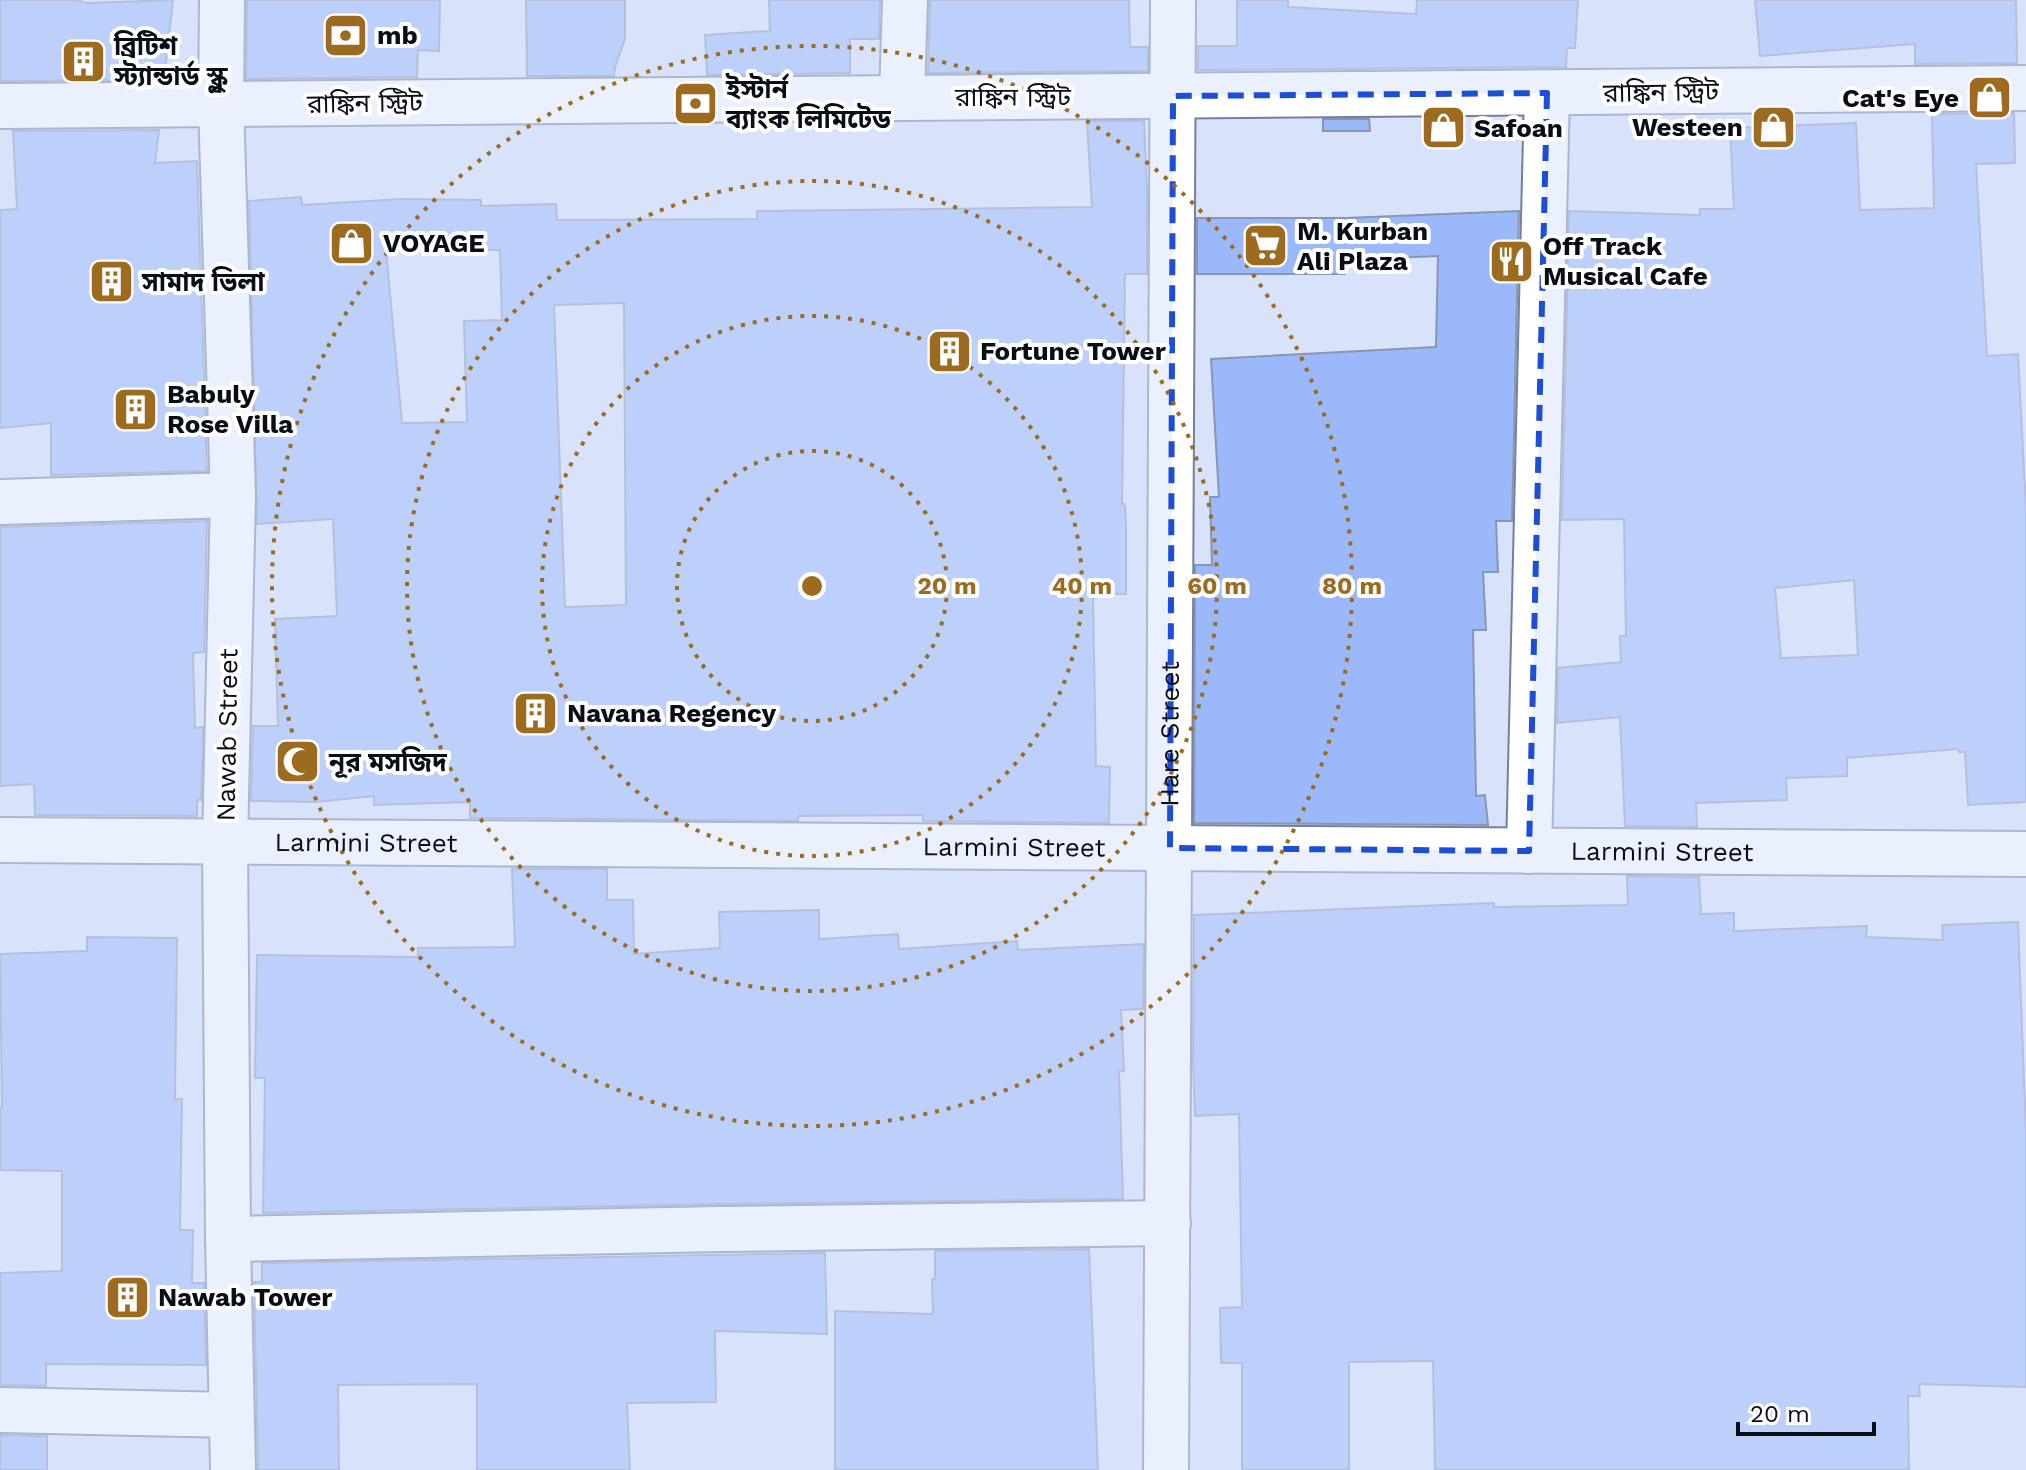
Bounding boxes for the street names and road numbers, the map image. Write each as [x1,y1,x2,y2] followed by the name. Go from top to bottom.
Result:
[1602,76,1720,108] street label: রাঙ্কিন স্ট্রিট
[954,82,1072,112] street label: রাঙ্কিন স্ট্রিট
[306,87,424,119] street label: রাঙ্কিন স্ট্রিট
[210,648,244,822] street label: Nawab Street
[1154,661,1185,807] street label: Hare Street
[274,827,458,858] street label: Larmini Street
[922,831,1106,863] street label: Larmini Street
[1570,836,1754,867] street label: Larmini Street

